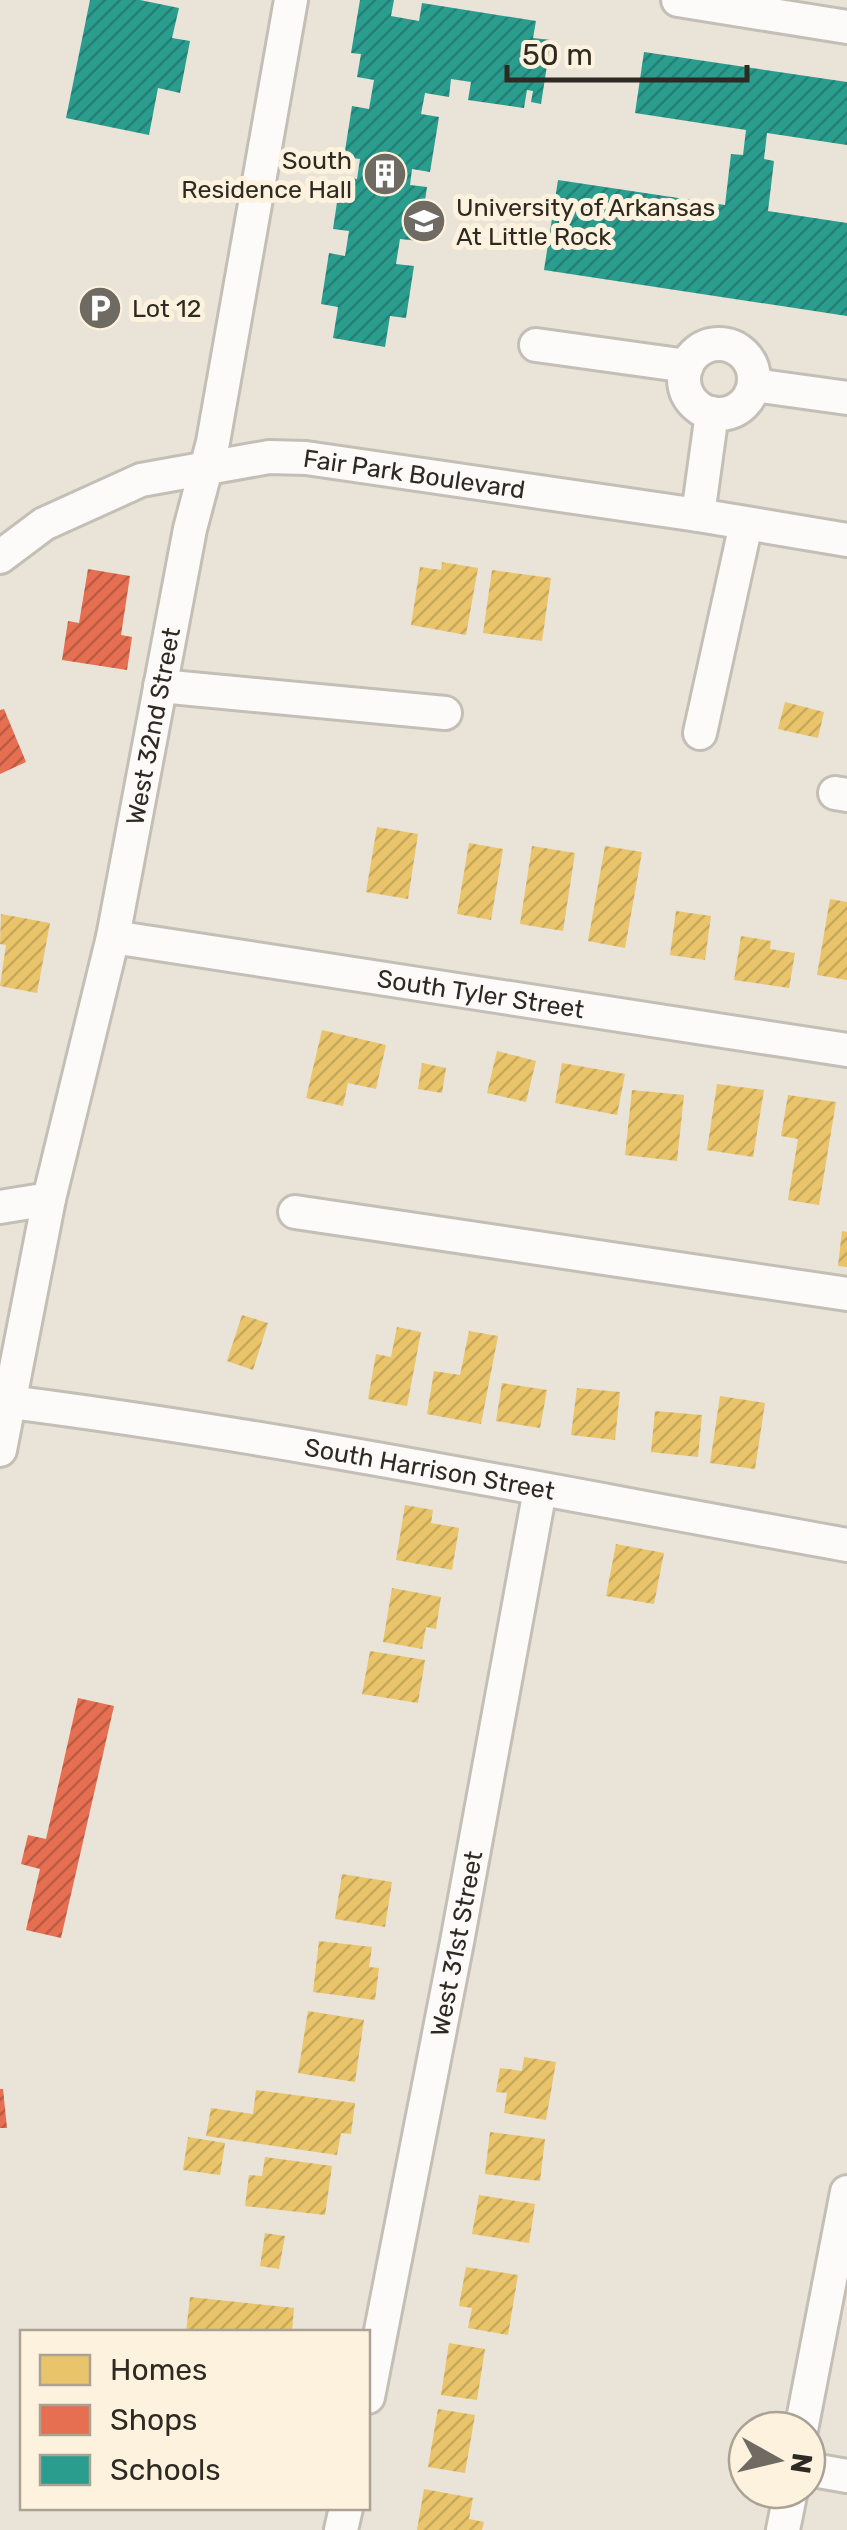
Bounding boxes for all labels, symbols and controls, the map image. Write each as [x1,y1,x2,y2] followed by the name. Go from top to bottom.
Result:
[507,20,747,82] scale bar
[522,37,593,73] text: 50 m
[181,146,352,204] place label: South Residence Hall
[362,151,408,197] building icon: South Residence Hall
[456,193,715,251] place label: University of Arkansas At Little Rock
[401,198,447,244] school or university icon: University of Arkansas At Little Rock
[77,285,123,331] parking icon: Lot 12
[132,294,201,323] place label: Lot 12
[301,443,527,504] street label: Fair Park Boulevard
[120,625,186,827] street label: West 32nd Street
[375,963,587,1024] street label: South Tyler Street
[302,1432,557,1505] street label: South Harrison Street
[424,1848,488,2039] street label: West 31st Street
[20,2330,370,2510] legend
[110,2352,207,2388] text: Homes
[110,2402,197,2438] text: Shops
[727,2410,827,2510] north arrow
[784,2451,819,2476] text: N
[110,2452,221,2488] text: Schools

